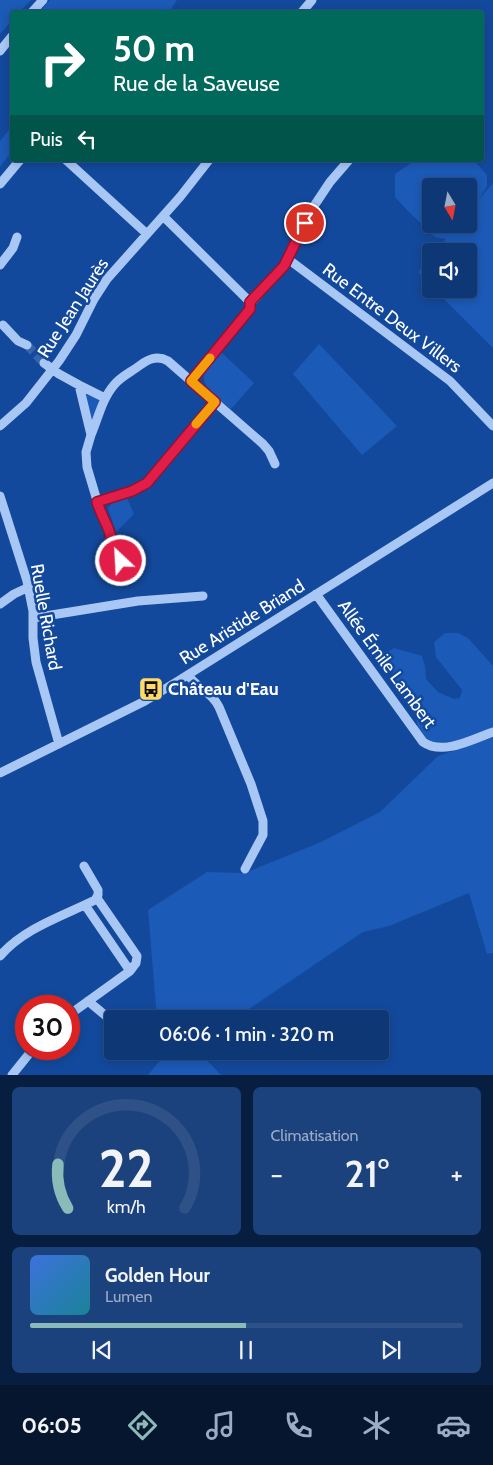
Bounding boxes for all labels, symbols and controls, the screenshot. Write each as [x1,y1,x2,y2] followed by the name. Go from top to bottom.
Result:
[113,27,195,70] text: 50 m
[30,30,95,95] icon: right
[113,70,280,97] text: Rue de la Saveuse
[73,125,101,153] icon: left
[30,128,63,151] text: Puis
[422,178,478,232] north arrow
[422,178,477,298] map controls
[284,202,326,244] pin
[291,209,319,237] icon: arrive
[422,243,477,298] button: sound
[33,254,113,362] street label: Rue Jean Jaurès
[318,259,466,377] street label: Rue Entre Deux Villers
[94,534,146,586] position arrow
[26,562,66,672] street label: Ruelle Richard
[175,575,309,669] street label: Rue Aristide Briand
[333,596,441,732] street label: Allée Émile Lambert
[138,676,164,702] bus stop icon: Château d'Eau
[168,678,279,700] place label: Château d'Eau
[15,995,80,1060] speed limit sign: 30
[159,1023,334,1046] text: 06:06 · 1 min · 320 m
[271,1126,359,1145] text: Climatisation
[99,1137,154,1200] text: 22
[345,1150,389,1197] text: 21°
[271,1157,283,1191] text: −
[451,1157,463,1191] text: +
[107,1196,146,1217] text: km/h
[105,1264,210,1287] text: Golden Hour
[105,1287,152,1306] text: Lumen
[88,1336,116,1364] icon: previous
[232,1336,260,1364] icon: pause
[377,1336,405,1364] icon: next
[125,1408,160,1443] icon: directions
[203,1408,238,1443] icon: music
[281,1408,316,1443] icon: phone
[359,1408,394,1443] icon: climate
[436,1408,471,1443] icon: car
[21,1412,82,1439] text: 06:05

